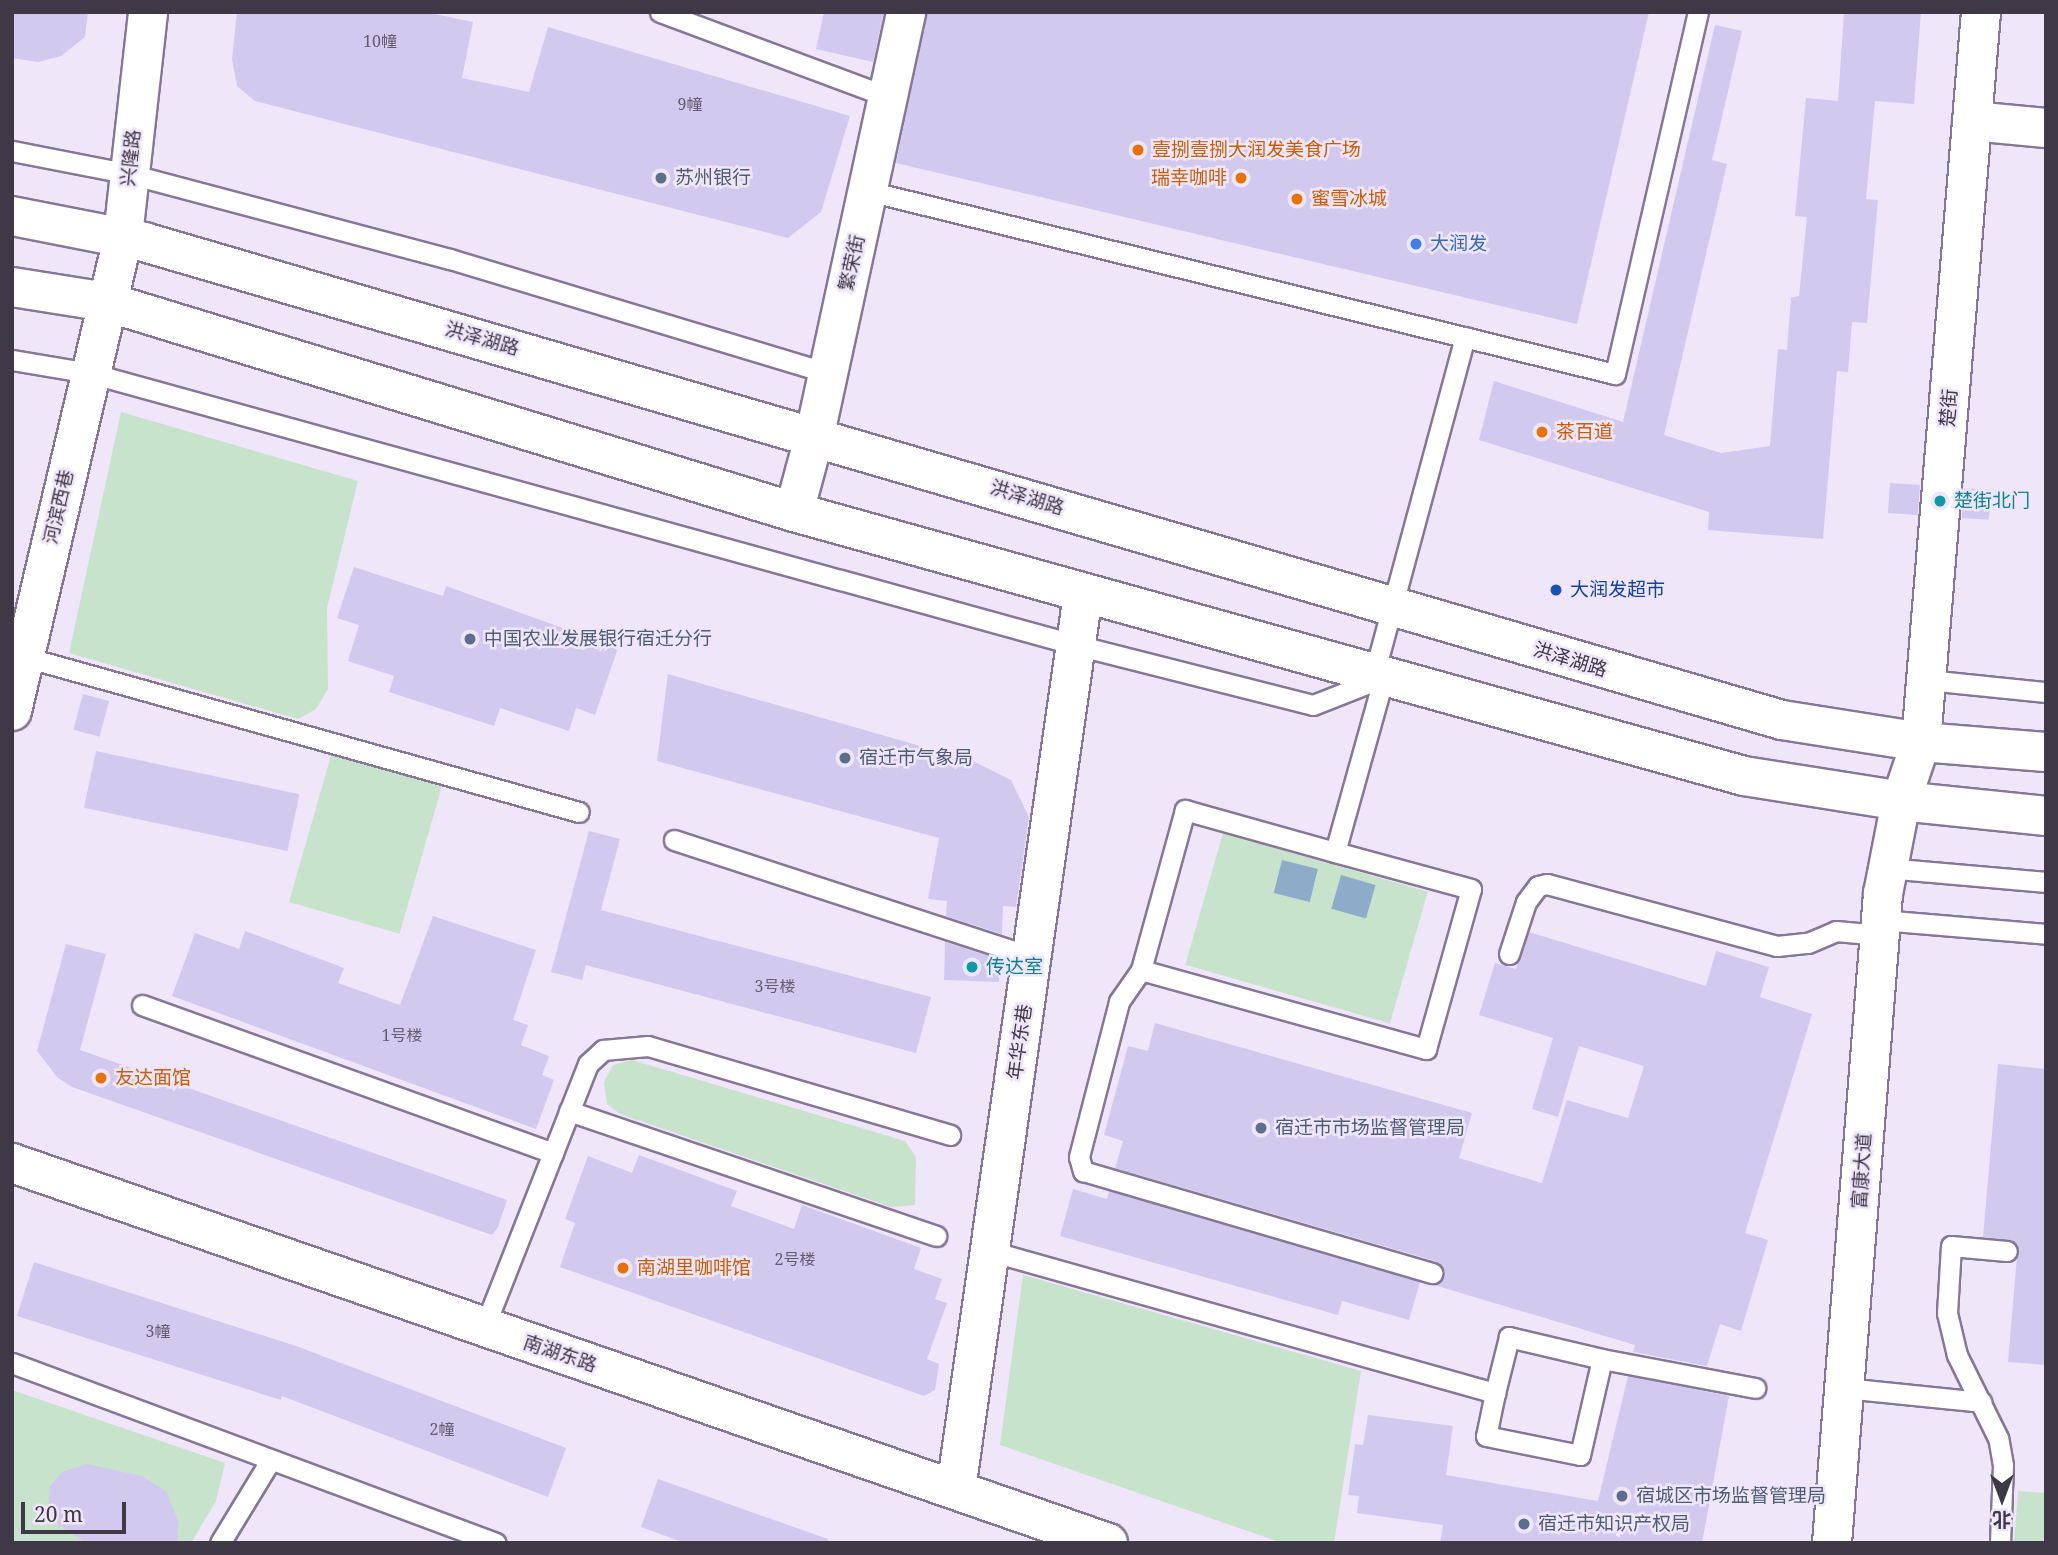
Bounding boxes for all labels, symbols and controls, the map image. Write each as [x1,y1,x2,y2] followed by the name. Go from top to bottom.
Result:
[363,31,397,51] house number: 10幢
[678,94,702,114] house number: 9幢
[117,128,145,188] street label: 兴隆路
[1152,139,1361,161] place label: 壹捌壹捌大润发美食广场
[1130,142,1146,158] marker: 壹捌壹捌大润发美食广场
[675,167,751,189] place label: 苏州银行
[1151,167,1227,189] place label: 瑞幸咖啡
[653,170,669,186] marker: 苏州银行
[1233,170,1249,186] marker: 瑞幸咖啡
[1311,188,1387,210] place label: 蜜雪冰城
[1289,191,1305,207] marker: 蜜雪冰城
[835,233,869,293] street label: 繁荣街
[1430,233,1487,255] place label: 大润发
[1408,236,1424,252] marker: 大润发
[442,318,522,360] street label: 洪泽湖路
[1936,388,1962,428] street label: 楚街
[1556,421,1613,443] place label: 茶百道
[1534,424,1550,440] marker: 茶百道
[39,467,79,547] street label: 河滨西巷
[987,476,1067,520] street label: 洪泽湖路
[1954,490,2030,512] place label: 楚街北门
[1932,493,1948,509] marker: 楚街北门
[1570,579,1665,601] place label: 大润发超市
[1548,582,1564,598] marker: 大润发超市
[484,628,712,650] place label: 中国农业发展银行宿迁分行
[462,631,478,647] marker: 中国农业发展银行宿迁分行
[1530,638,1610,682] street label: 洪泽湖路
[859,747,973,769] place label: 宿迁市气象局
[837,750,853,766] marker: 宿迁市气象局
[986,956,1043,978] place label: 传达室
[964,959,980,975] marker: 传达室
[755,976,795,996] house number: 3号楼
[1003,1003,1037,1081] street label: 年华东巷
[382,1025,422,1045] house number: 1号楼
[115,1067,191,1089] place label: 友达面馆
[93,1070,109,1086] marker: 友达面馆
[1275,1117,1465,1139] place label: 宿迁市市场监督管理局
[1253,1120,1269,1136] marker: 宿迁市市场监督管理局
[1848,1132,1876,1210] street label: 富康大道
[775,1249,815,1269] house number: 2号楼
[637,1257,751,1279] place label: 南湖里咖啡馆
[615,1260,631,1276] marker: 南湖里咖啡馆
[146,1321,170,1341] house number: 3幢
[520,1331,600,1377] street label: 南湖东路
[430,1419,454,1439] house number: 2幢
[1967,1464,2037,1534] north arrow
[1636,1485,1826,1507] place label: 宿城区市场监督管理局
[24,1488,130,1532] scale bar
[1614,1488,1630,1504] marker: 宿城区市场监督管理局
[34,1500,83,1528] text: 20 m
[1993,1507,2012,1533] text: 北
[1538,1513,1690,1535] place label: 宿迁市知识产权局
[1516,1516,1532,1532] marker: 宿迁市知识产权局

